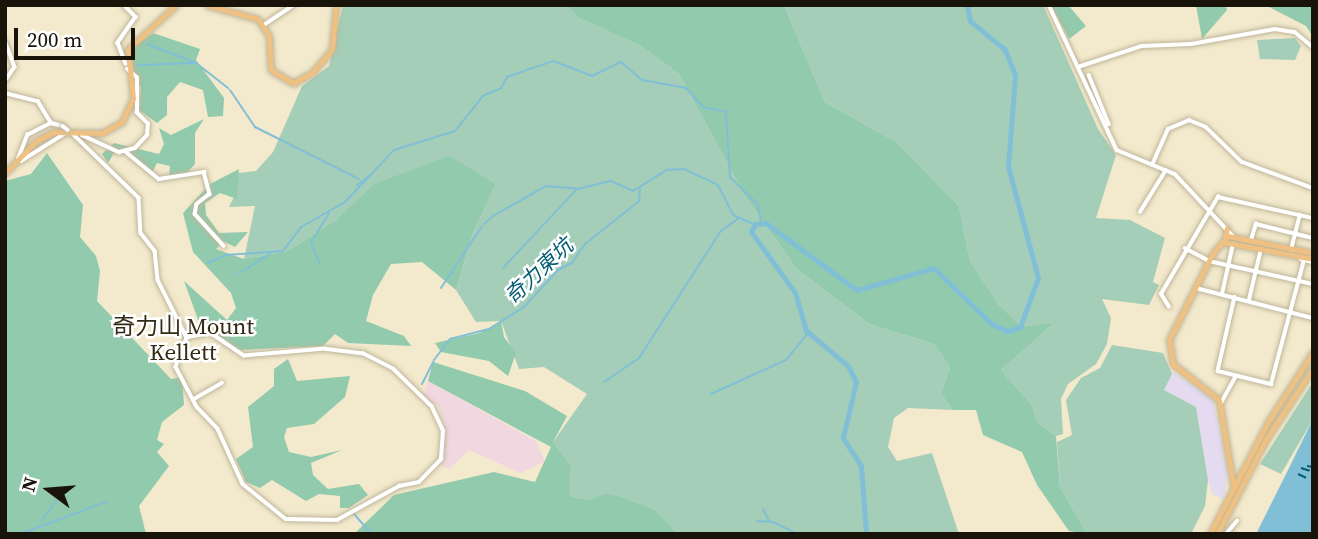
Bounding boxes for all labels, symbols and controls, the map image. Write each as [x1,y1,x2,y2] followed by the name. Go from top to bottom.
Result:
[18,14,138,58] scale bar
[27,25,82,54] text: 200 m
[500,233,578,309] water label: 奇力東坑
[112,312,254,366] district label: 奇力山 Mount Kellett
[14,455,84,525] north arrow
[14,474,43,494] text: N

